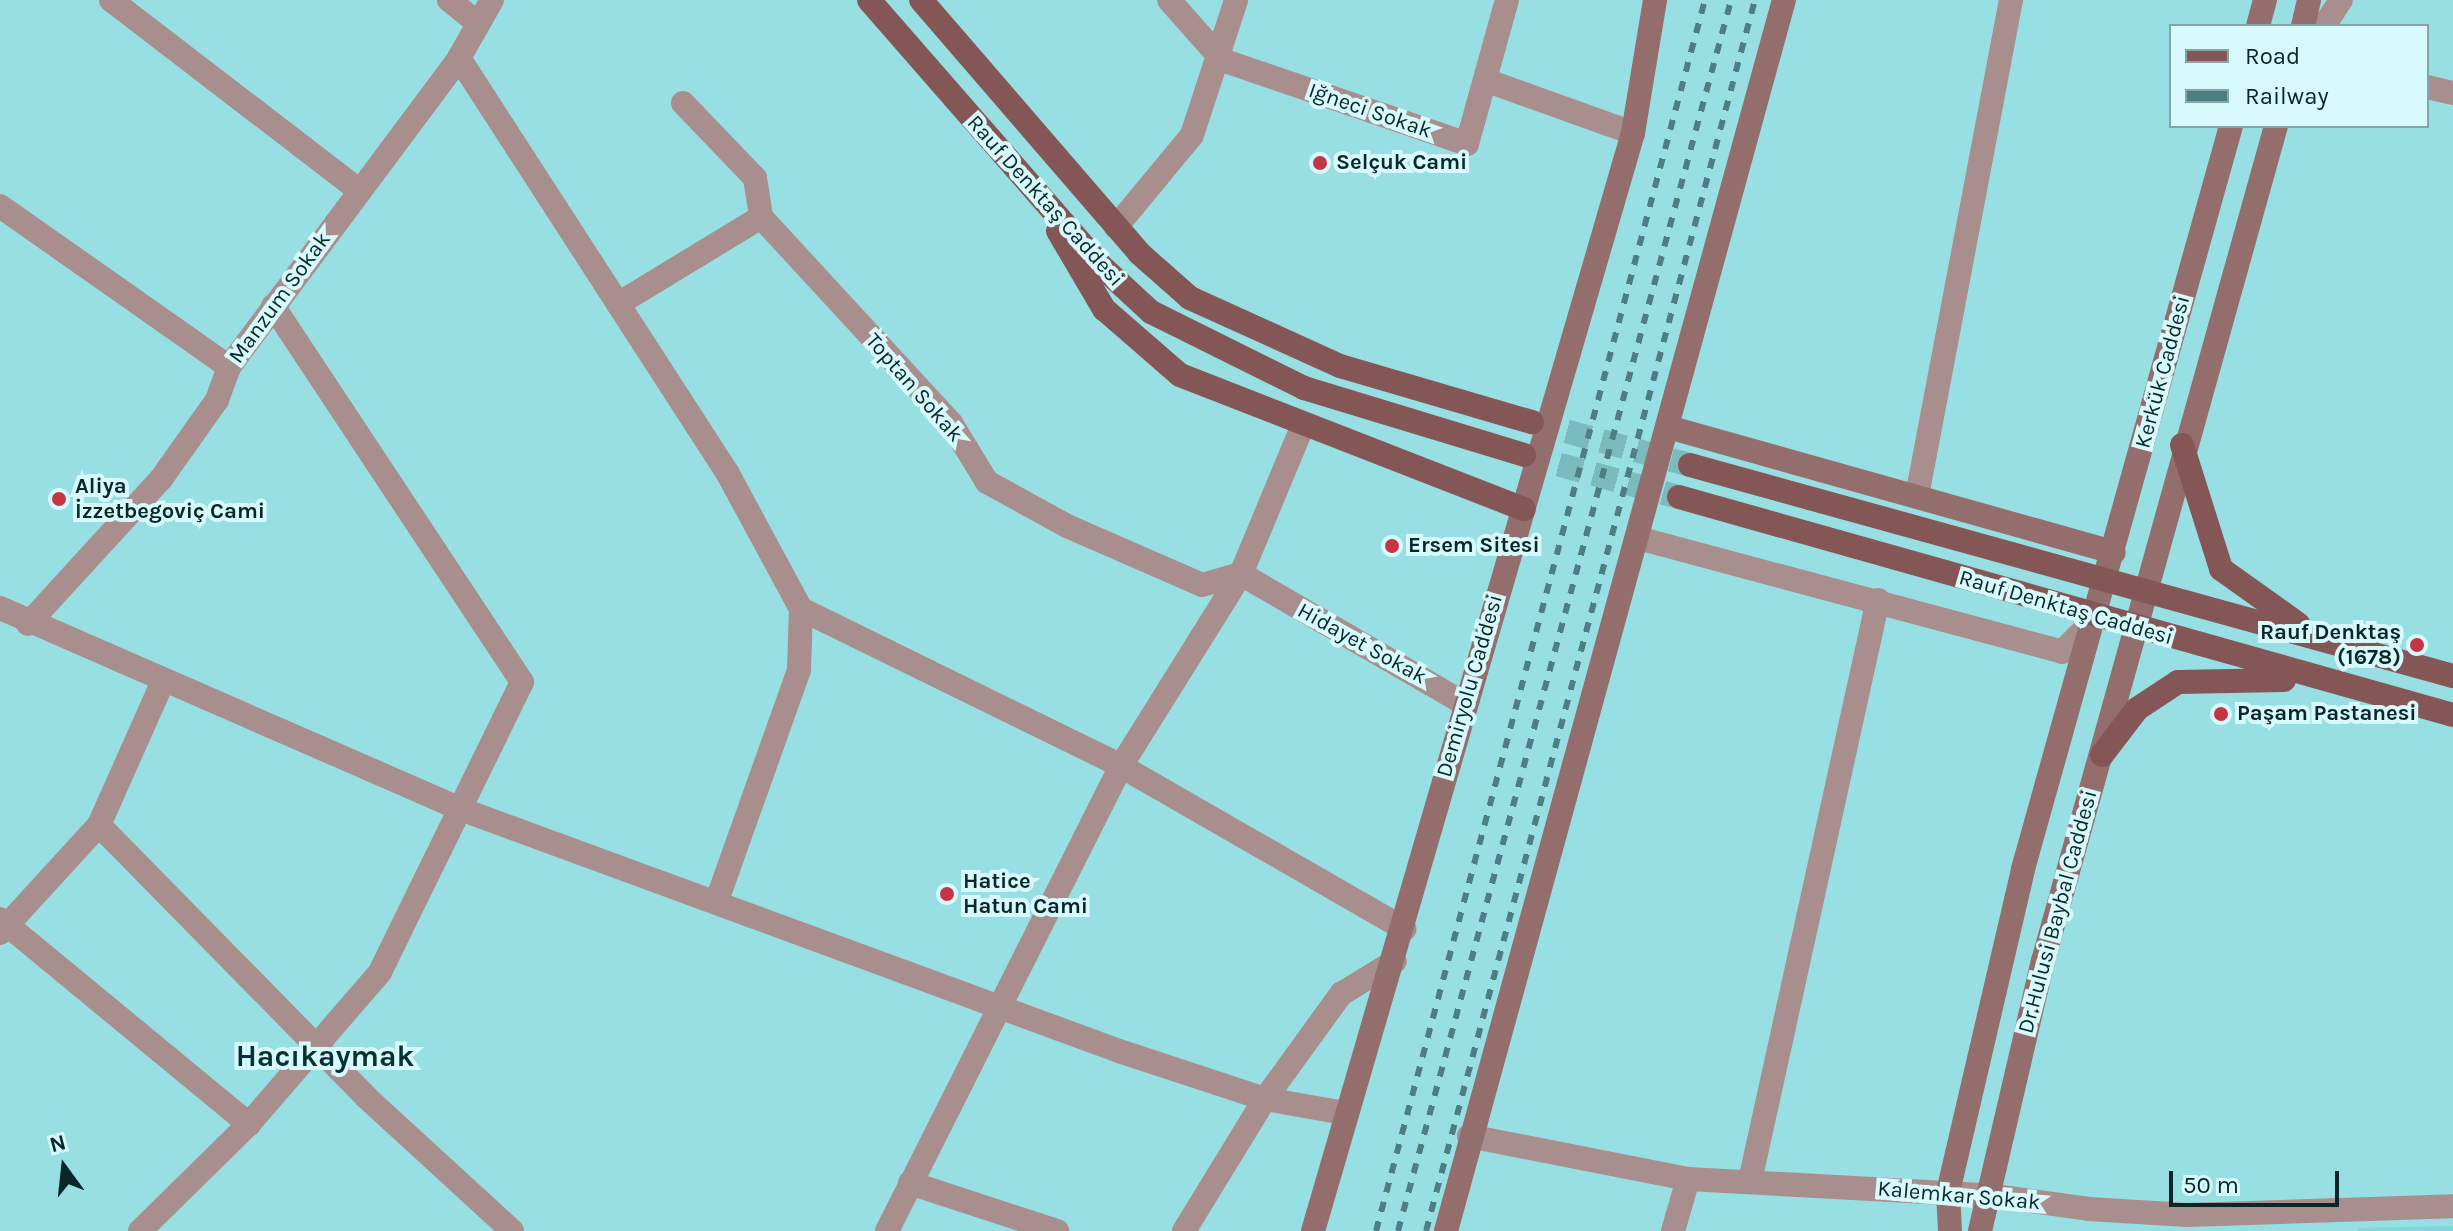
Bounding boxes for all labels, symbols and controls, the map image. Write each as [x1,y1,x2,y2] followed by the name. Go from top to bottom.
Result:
[2169,24,2429,128] legend
[2245,42,2300,70] text: Road
[1305,78,1435,144] street label: Iğneci Sokak
[2245,82,2329,110] text: Railway
[961,110,1129,292] street label: Rauf Denktaş Caddesi
[1336,150,1467,176] place label: Selçuk Cami
[1311,154,1329,172] marker: Selçuk Cami
[224,227,336,369] street label: Manzum Sokak
[2130,293,2196,451] street label: Kerkük Caddesi
[860,328,968,448] street label: Toptan Sokak
[75,473,265,524] place label: Aliya İzzetbegoviç Cami
[50,490,68,508] marker: Aliya İzzetbegoviç Cami
[1408,533,1540,559] place label: Ersem Sitesi
[1383,537,1401,555] marker: Ersem Sitesi
[1956,565,2176,651] street label: Rauf Denktaş Caddesi
[1431,592,1509,780] street label: Demiryolu Caddesi
[1293,598,1431,690] street label: Hidayet Sokak
[2260,619,2401,670] place label: Rauf Denktaş (1678)
[2408,636,2426,654] marker: Rauf Denktaş (1678)
[2237,701,2417,727] place label: Paşam Pastanesi
[2212,705,2230,723] marker: Paşam Pastanesi
[2013,787,2103,1037] street label: Dr.Hulusi Baybal Caddesi
[963,868,1088,920] place label: Hatice Hatun Cami
[938,885,956,903] marker: Hatice Hatun Cami
[236,1038,414,1074] district label: Hacıkaymak
[24,1127,104,1207] north arrow
[47,1129,69,1158] text: N
[2173,1155,2343,1205] scale bar
[2183,1171,2239,1199] text: 50 m
[1876,1176,2042,1216] street label: Kalemkar Sokak

